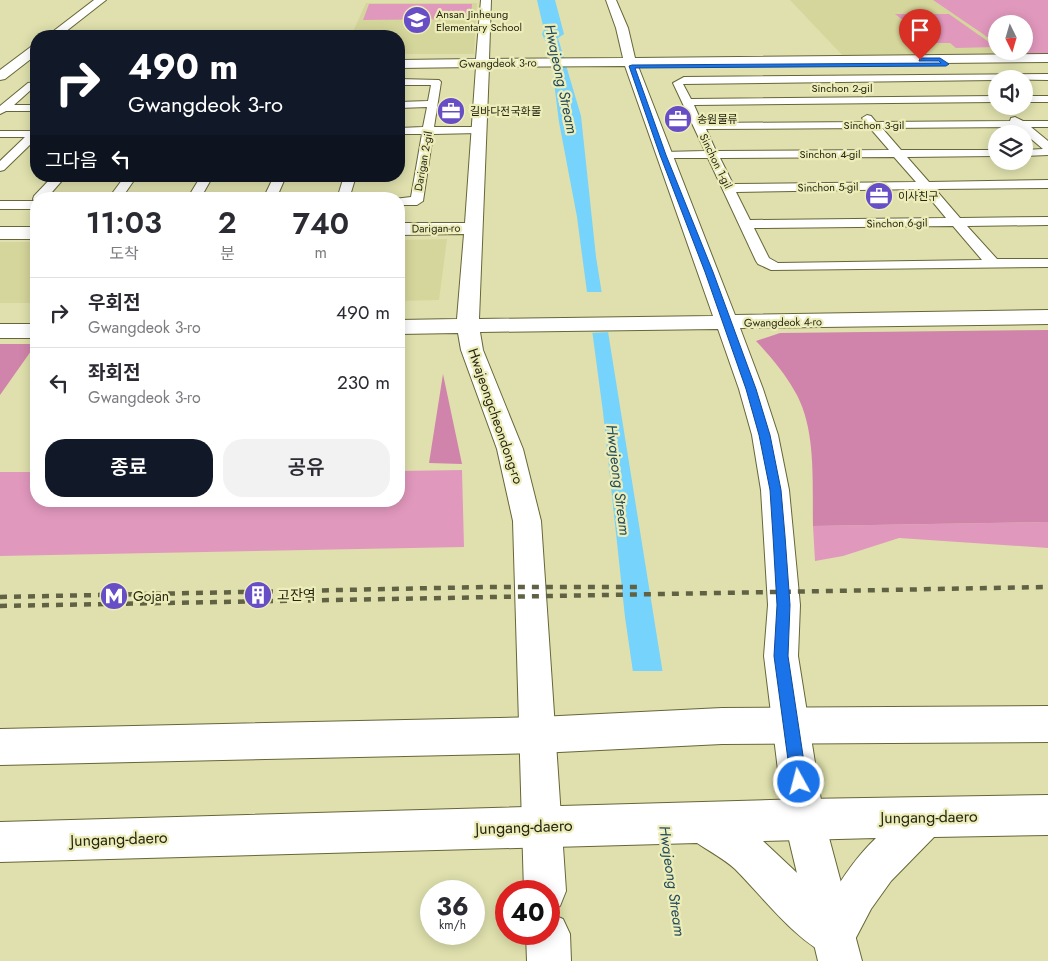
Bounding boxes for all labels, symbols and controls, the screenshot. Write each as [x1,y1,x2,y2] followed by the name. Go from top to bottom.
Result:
[402,5,432,35] school or university icon: Ansan Jinheung Elementary School
[436,6,522,35] place label: Ansan Jinheung Elementary School
[899,9,941,60] pin
[988,15,1032,60] north arrow
[988,15,1033,170] map controls
[906,16,934,44] icon: arrive
[539,22,583,136] water label: Hwajeong Stream
[128,42,238,92] text: 490 m
[45,50,110,115] icon: right
[459,54,537,72] street label: Gwangdeok 3-ro
[988,70,1033,115] button: sound
[811,80,873,96] street label: Sinchon 2-gil
[128,88,283,120] text: Gwangdeok 3-ro
[436,96,466,126] office icon: 길바다전국화물
[470,103,541,119] place label: 길바다전국화물
[663,104,693,134] office icon: 송원물류
[697,111,737,127] place label: 송원물류
[844,117,904,133] street label: Sinchon 3-gil
[988,125,1033,170] button: layers
[410,130,436,192] street label: Darigan 2-gil
[696,131,736,191] street label: Sinchon 1-gil
[107,145,135,173] icon: left
[799,146,861,162] street label: Sinchon 4-gil
[45,147,97,174] text: 그다음
[797,178,859,196] street label: Sinchon 5-gil
[864,181,894,211] office icon: 이사친구
[898,188,938,204] place label: 이사친구
[86,201,162,244] text: 11:03
[218,201,237,244] text: 2
[293,202,349,245] text: 740
[866,214,928,232] street label: Sinchon 6-gil
[412,220,460,236] street label: Darigan-ro
[315,241,327,264] text: m
[109,242,139,265] text: 도착
[220,242,235,265] text: 분
[88,289,140,316] text: 우회전
[45,299,73,327] icon: right
[336,299,390,326] text: 490 m
[744,313,822,331] street label: Gwangdeok 4-ro
[88,316,201,339] text: Gwangdeok 3-ro
[463,345,529,487] street label: Hwajeongcheondong-ro
[88,359,140,386] text: 좌회전
[45,369,73,397] icon: left
[337,369,390,396] text: 230 m
[88,386,201,409] text: Gwangdeok 3-ro
[600,423,636,537] water label: Hwajeong Stream
[45,439,213,497] button: 종료
[223,439,390,497] button: 공유
[243,580,273,610] building icon: 고잔역
[99,581,129,611] metro station icon: Gojan
[277,585,316,605] place label: 고잔역
[133,586,169,606] place label: Gojan
[772,755,824,807] position arrow
[878,805,978,829] street label: Jungang-daero
[473,814,573,840] street label: Jungang-daero
[653,824,691,938] water label: Hwajeong Stream
[68,826,168,852] street label: Jungang-daero
[495,880,560,945] speed limit sign: 40
[436,888,469,924] text: 36
[439,916,466,934] text: km/h

